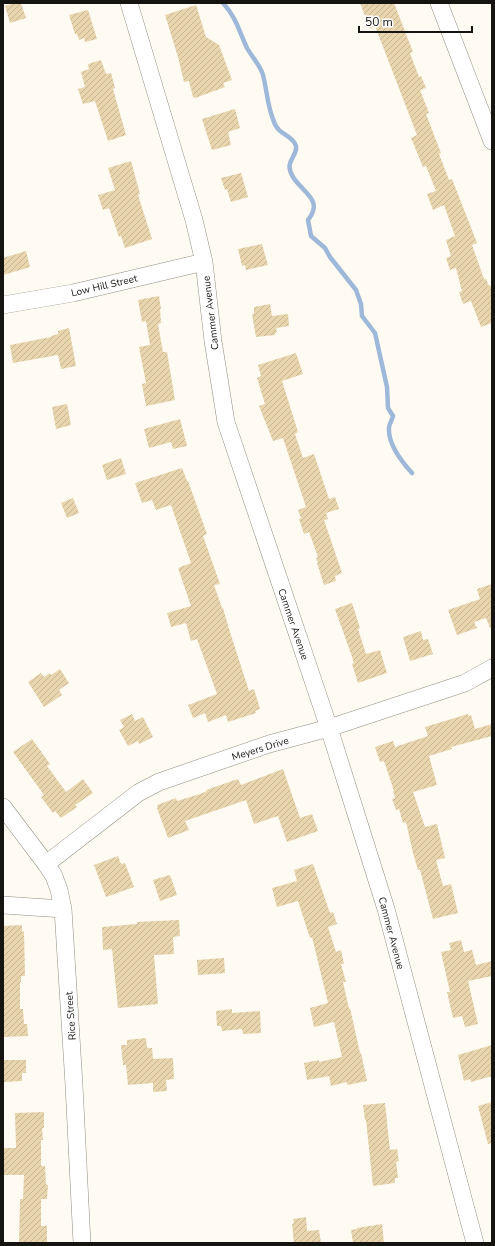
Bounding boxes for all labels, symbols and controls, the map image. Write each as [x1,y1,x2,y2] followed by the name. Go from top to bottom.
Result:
[359,8,472,34] scale bar
[365,14,393,30] text: 50 m
[70,271,139,300] street label: Low Hill Street
[200,275,222,351] street label: Cammer Avenue
[274,587,312,662] street label: Cammer Avenue
[230,734,290,764] street label: Meyers Drive
[375,895,407,971] street label: Cammer Avenue
[62,991,80,1041] street label: Rice Street

